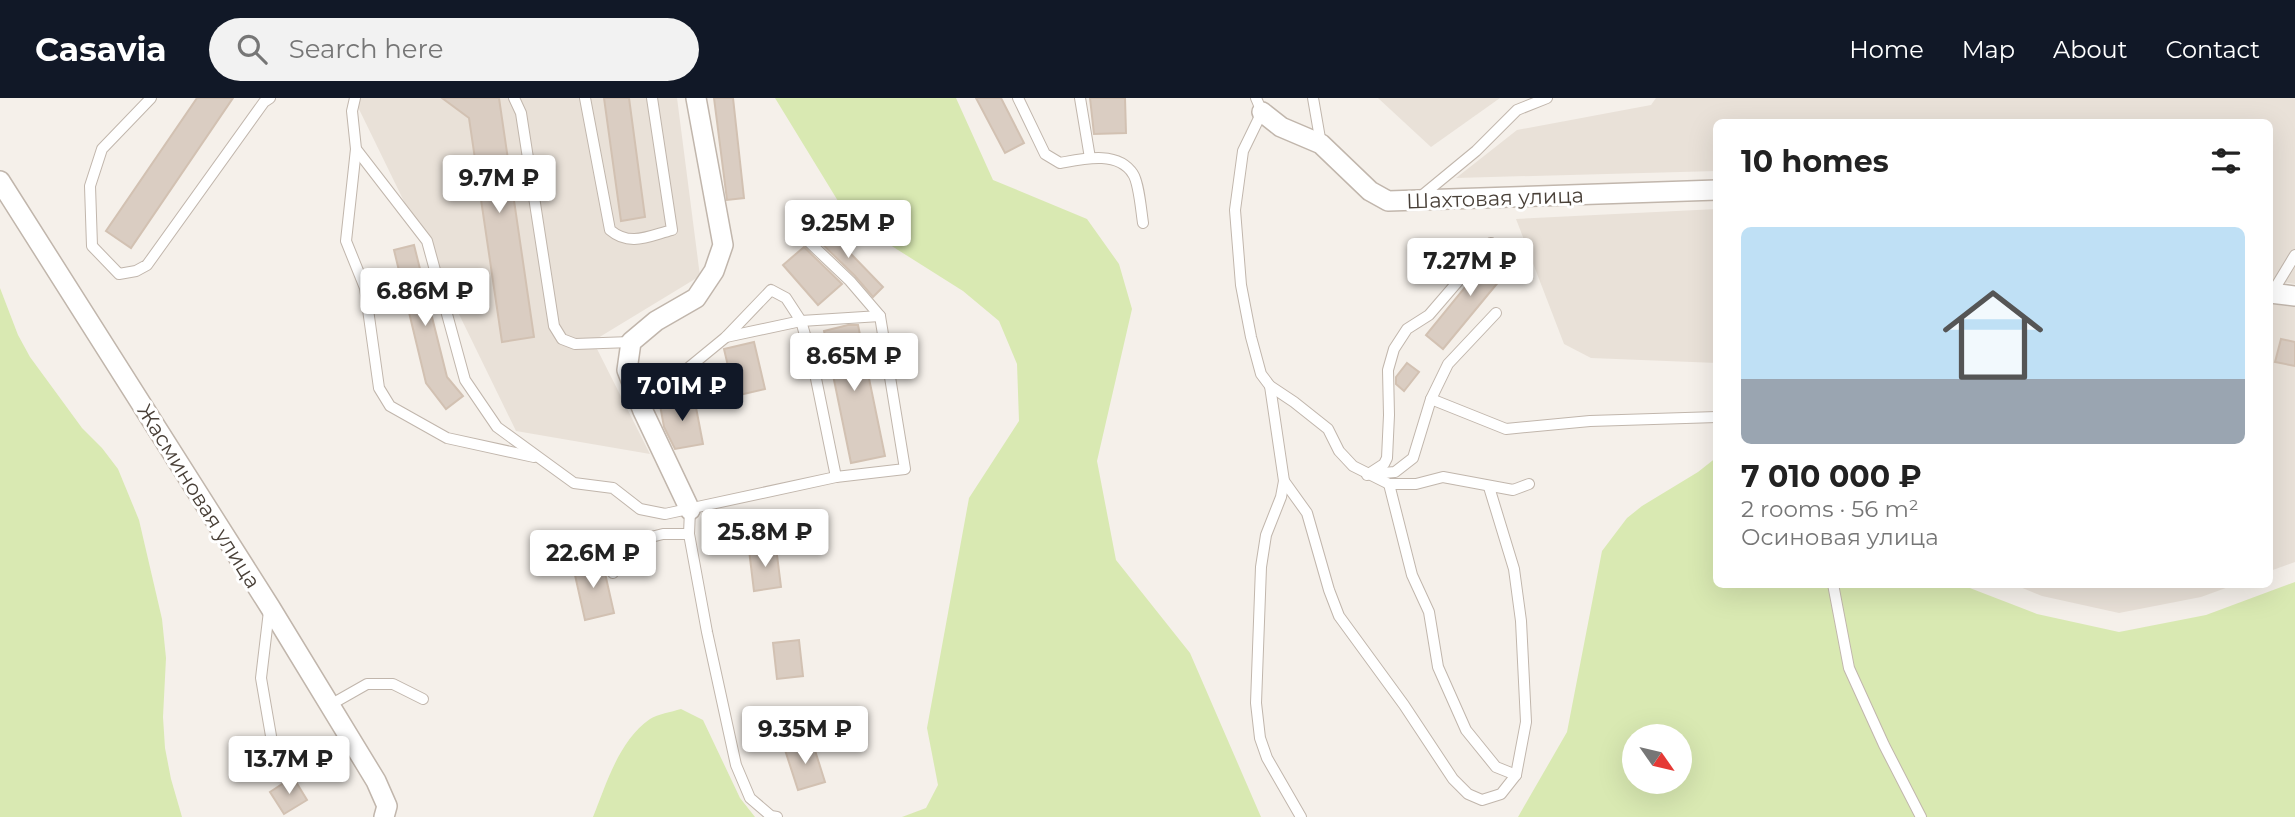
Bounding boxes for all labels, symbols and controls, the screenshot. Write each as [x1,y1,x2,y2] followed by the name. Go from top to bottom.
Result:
[209,18,699,81] search box
[35,29,167,69] text: Casavia
[233,30,271,68] icon: search
[289,33,443,65] text: Search here
[1849,35,1924,64] text: Home
[1962,35,2015,64] text: Map
[2053,35,2127,64] text: About
[2165,35,2260,64] text: Contact
[2207,142,2245,180] icon: filters
[1741,143,1889,180] text: 10 homes
[442,156,556,215] pin: 9.7M ₽
[459,164,539,192] text: 9.7M ₽
[1406,182,1584,214] street label: Шахтовая улица
[783,200,913,260] pin: 9.25M ₽
[801,209,895,237] text: 9.25M ₽
[1405,238,1535,298] pin: 7.27M ₽
[1423,247,1517,275] text: 7.27M ₽
[360,268,490,328] pin: 6.86M ₽
[1930,272,2056,398] icon: home
[376,277,474,305] text: 6.86M ₽
[789,334,919,393] pin: 8.65M ₽
[806,342,902,370] text: 8.65M ₽
[617,364,747,423] pin: 7.01M ₽
[637,372,727,400] text: 7.01M ₽
[132,399,266,593] street label: Жасминовая улица
[1741,458,1922,495] text: 7 010 000 ₽
[1741,495,1919,523] text: 2 rooms · 56 m²
[700,510,830,569] pin: 25.8M ₽
[717,518,813,546] text: 25.8M ₽
[1741,523,1939,551] text: Осиновая улица
[528,531,658,590] pin: 22.6M ₽
[546,539,640,567] text: 22.6M ₽
[740,706,870,766] pin: 9.35M ₽
[758,715,852,743] text: 9.35M ₽
[1622,724,1692,794] north arrow
[1622,724,1692,794] map controls
[224,736,354,796] pin: 13.7M ₽
[245,745,333,773] text: 13.7M ₽

